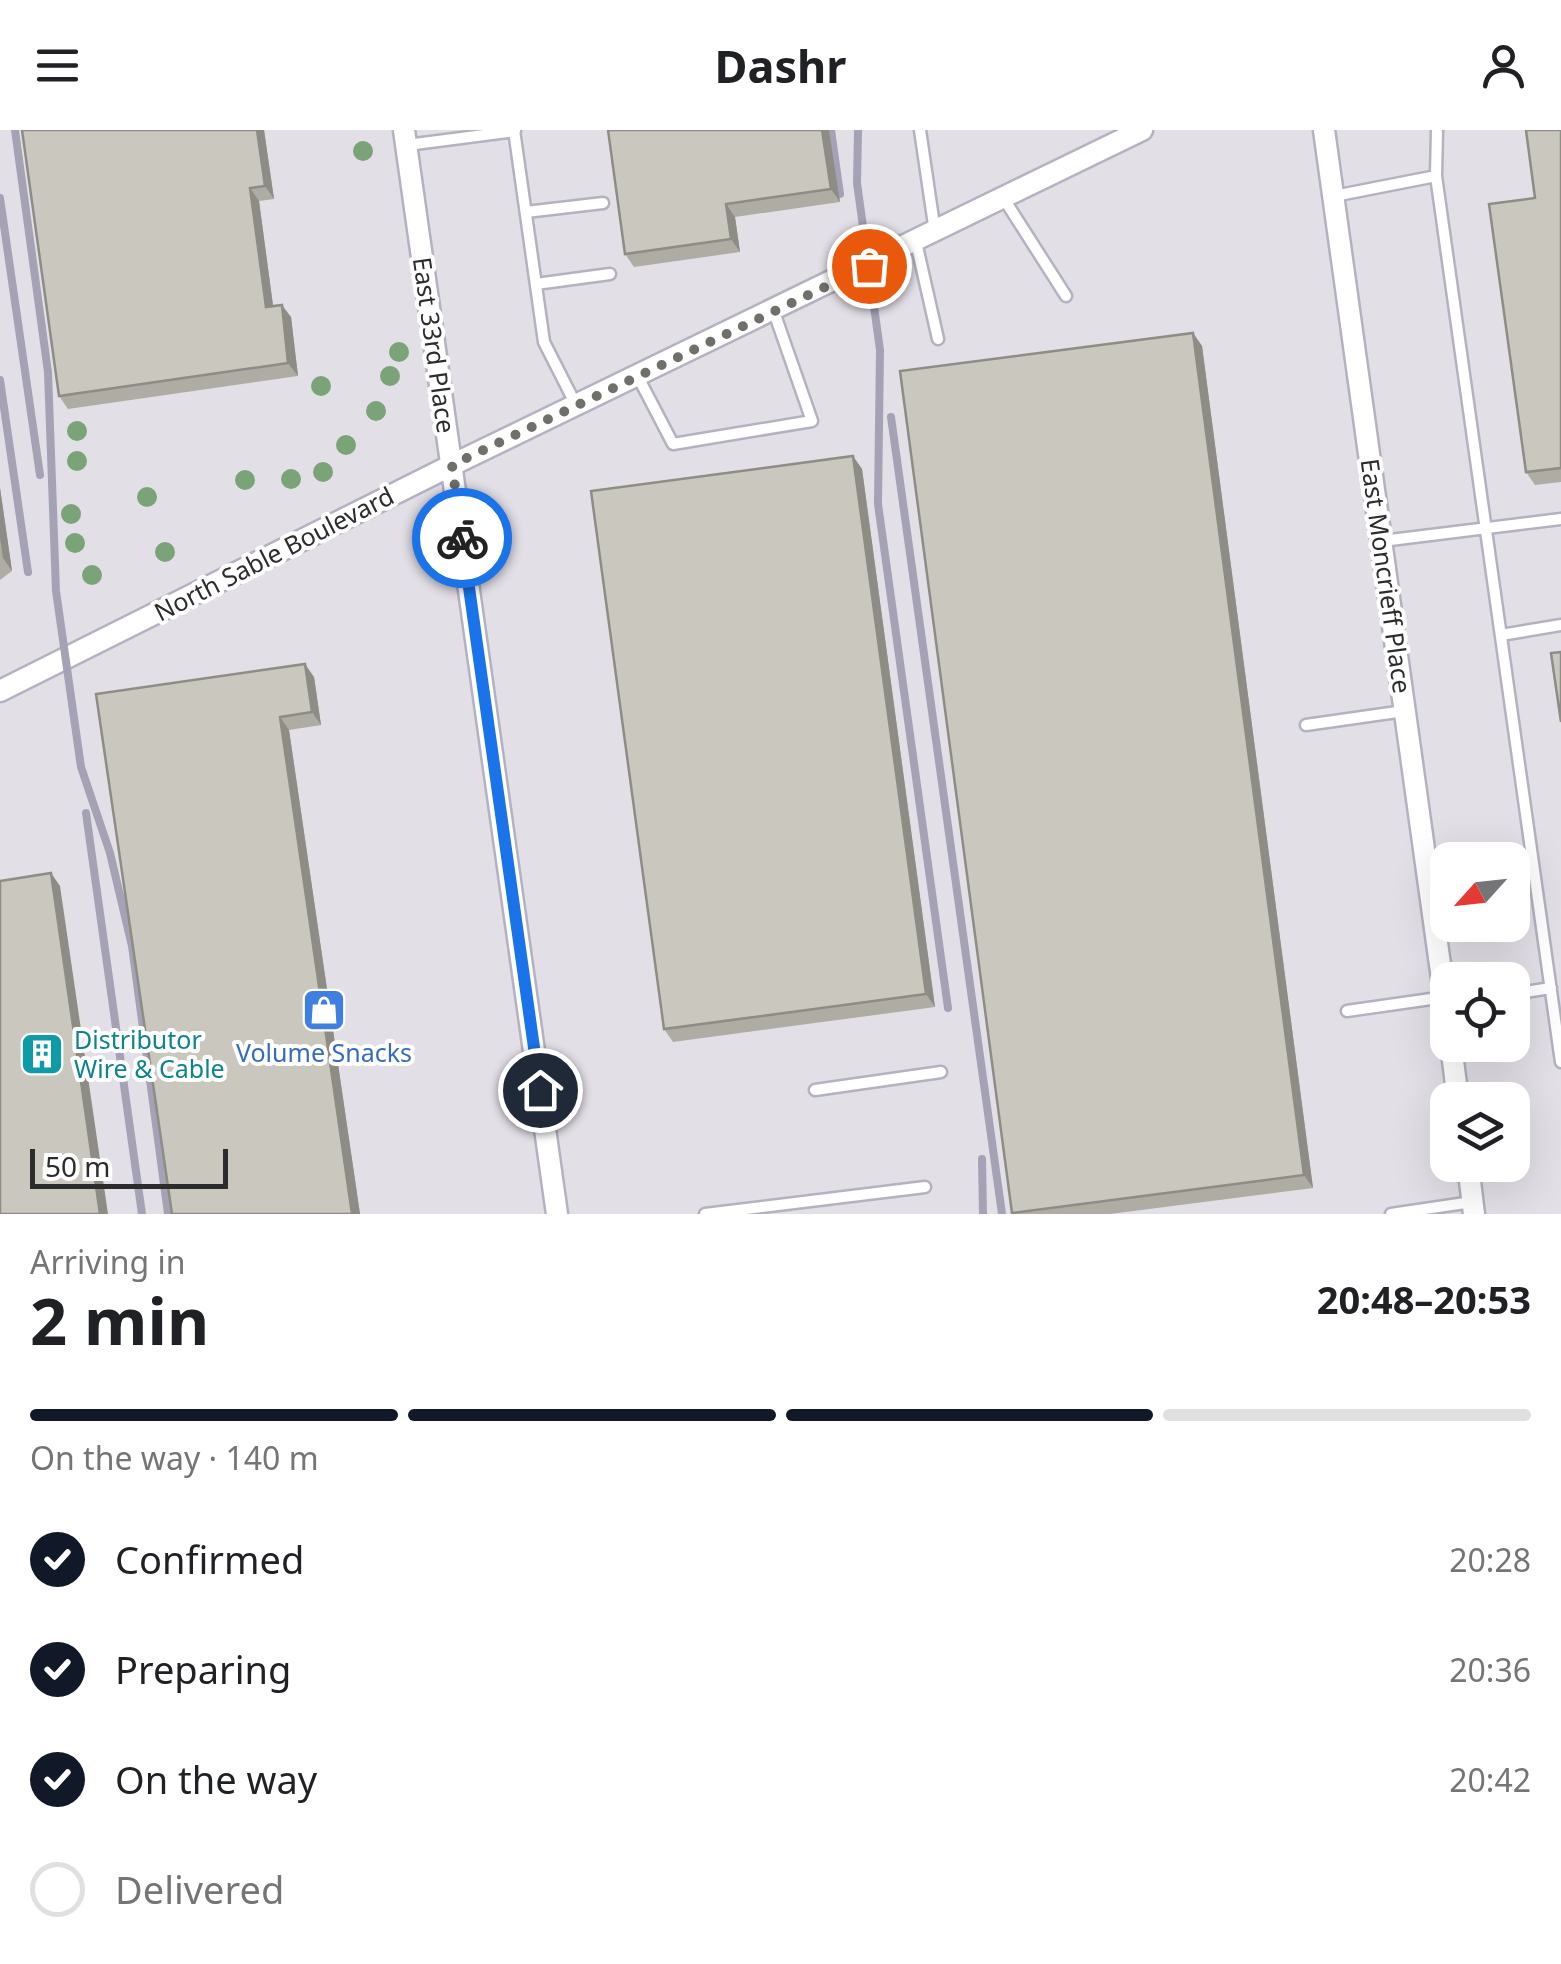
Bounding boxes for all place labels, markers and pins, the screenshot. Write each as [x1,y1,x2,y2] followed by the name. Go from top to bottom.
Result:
[827,224,912,309] pin
[301,987,347,1033] shop icon: Volume Snacks
[74,1022,225,1085] place label: Distributor Wire & Cable
[19,1031,65,1077] building icon: Distributor Wire & Cable
[236,1035,412,1069] place label: Volume Snacks
[498,1048,583,1133] pin

